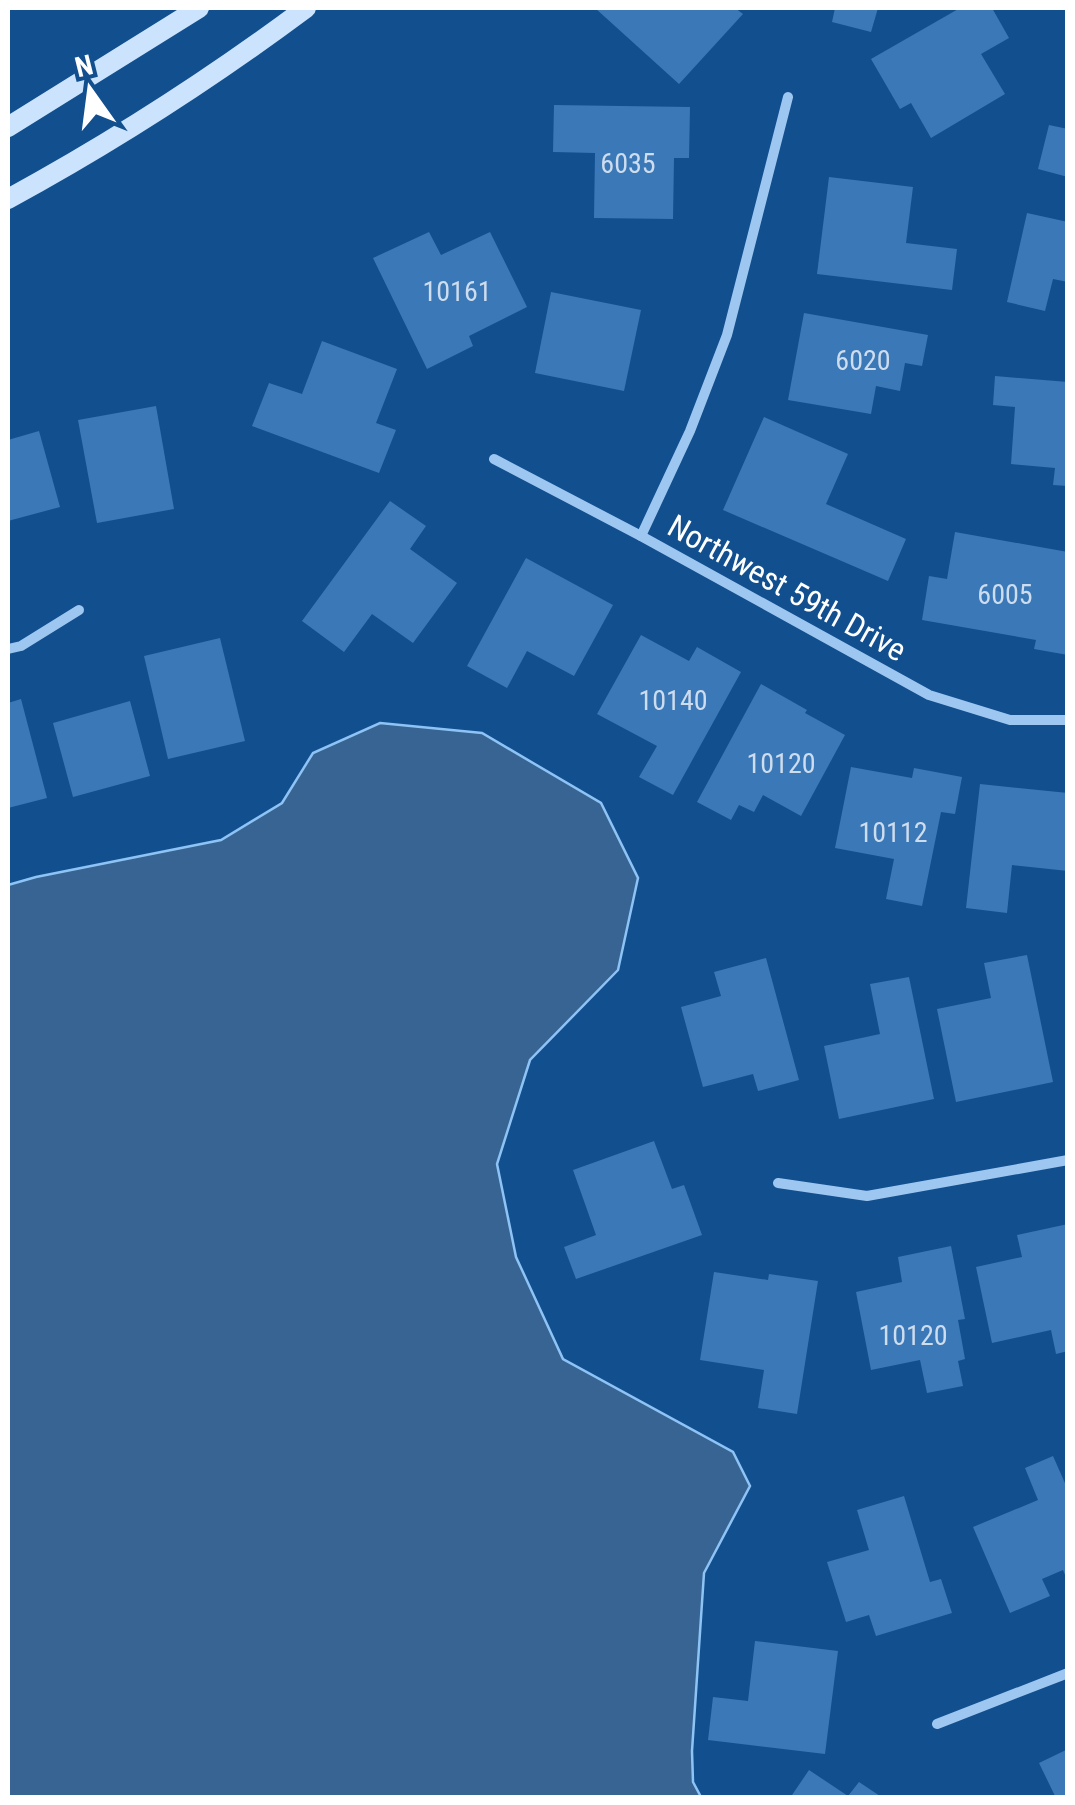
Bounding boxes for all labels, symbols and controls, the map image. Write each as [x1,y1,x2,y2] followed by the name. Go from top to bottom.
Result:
[40,40,140,140] north arrow
[72,48,96,84] text: N
[600,147,656,180] house number: 6035
[422,275,492,308] house number: 10161
[835,344,891,377] house number: 6020
[661,507,913,669] street label: Northwest 59th Drive
[977,578,1033,611] house number: 6005
[638,684,708,717] house number: 10140
[746,747,816,780] house number: 10120
[858,816,928,849] house number: 10112
[878,1319,948,1352] house number: 10120

